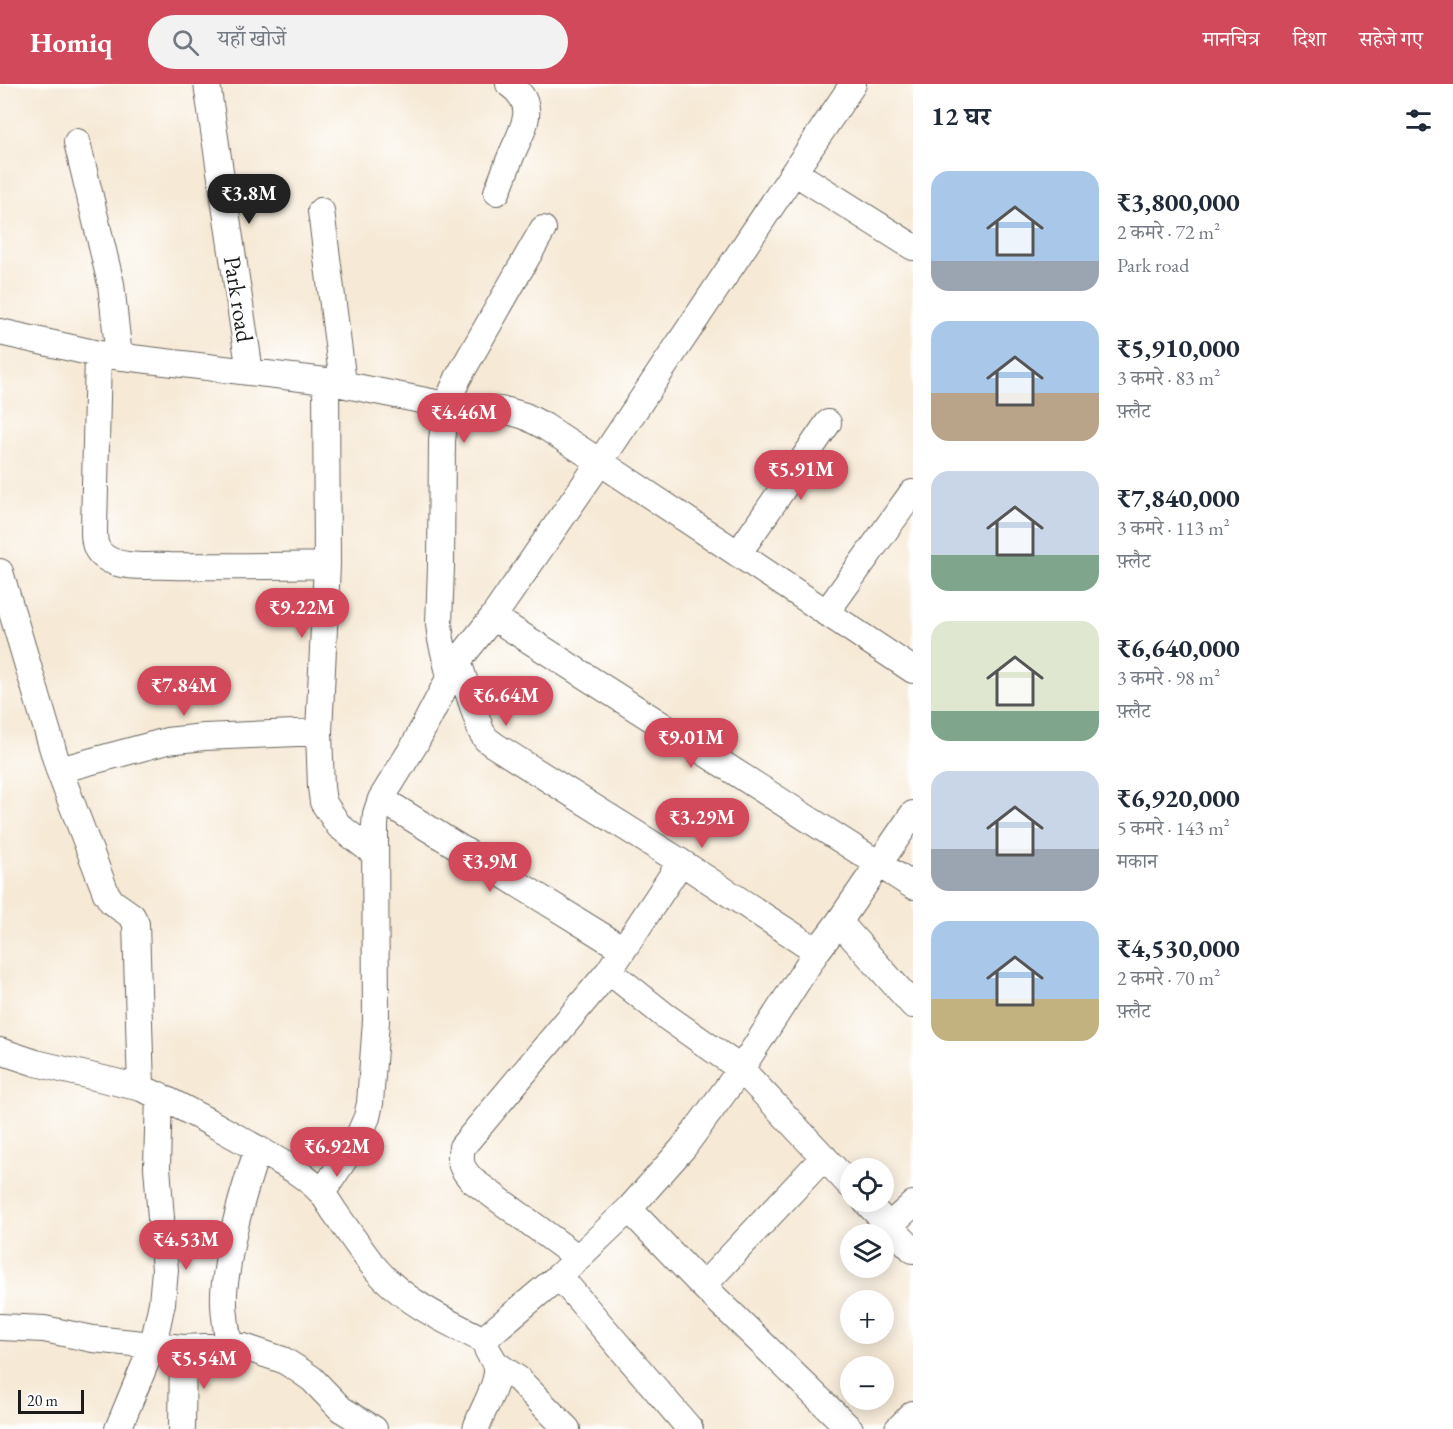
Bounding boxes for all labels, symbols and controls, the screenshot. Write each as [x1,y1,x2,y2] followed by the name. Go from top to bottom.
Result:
[148,15,568,69] search box
[30,24,112,60] text: Homiq
[217,24,286,53] text: यहाँ खोजें
[1203,25,1260,52] text: मानचित्र
[1293,25,1326,52] text: दिशा
[1359,25,1423,52] text: सहेजे गए
[169,26,202,59] icon: search
[931,99,991,133] text: 12 घर
[1402,104,1435,137] icon: filters
[207,174,291,225] pin: ₹3.8M
[222,180,277,206] text: ₹3.8M
[1117,185,1240,219] text: ₹3,800,000
[979,195,1051,267] icon: home
[1117,219,1220,245] text: 2 कमरे · 72 m²
[1117,252,1189,278] text: Park road
[217,254,261,345] street label: Park road
[1117,331,1240,365] text: ₹5,910,000
[979,345,1051,417] icon: home
[1117,365,1220,391] text: 3 कमरे · 83 m²
[415,393,513,444] pin: ₹4.46M
[1117,398,1150,424] text: फ़्लैट
[431,399,497,425] text: ₹4.46M
[752,450,850,501] pin: ₹5.91M
[768,456,834,482] text: ₹5.91M
[1117,481,1240,515] text: ₹7,840,000
[979,495,1051,567] icon: home
[1117,515,1230,541] text: 3 कमरे · 113 m²
[1117,548,1150,574] text: फ़्लैट
[253,588,351,639] pin: ₹9.22M
[269,594,335,620] text: ₹9.22M
[1117,631,1240,665] text: ₹6,640,000
[979,645,1051,717] icon: home
[1117,665,1220,691] text: 3 कमरे · 98 m²
[135,666,233,717] pin: ₹7.84M
[151,672,217,698] text: ₹7.84M
[457,676,555,727] pin: ₹6.64M
[473,682,539,708] text: ₹6.64M
[1117,698,1150,724] text: फ़्लैट
[642,718,740,769] pin: ₹9.01M
[658,724,724,750] text: ₹9.01M
[1117,781,1240,815] text: ₹6,920,000
[979,795,1051,867] icon: home
[653,798,751,849] pin: ₹3.29M
[669,804,735,830] text: ₹3.29M
[1117,815,1230,841] text: 5 कमरे · 143 m²
[448,842,532,893] pin: ₹3.9M
[463,848,518,874] text: ₹3.9M
[1117,848,1158,874] text: मकान
[1117,931,1240,965] text: ₹4,530,000
[979,945,1051,1017] icon: home
[1117,965,1220,991] text: 2 कमरे · 70 m²
[1117,998,1150,1024] text: फ़्लैट
[288,1127,386,1178] pin: ₹6.92M
[304,1133,370,1159] text: ₹6.92M
[840,1158,894,1410] map controls
[840,1158,894,1212] button: locate
[137,1220,235,1271] pin: ₹4.53M
[840,1224,894,1278] button: layers
[153,1226,219,1252] text: ₹4.53M
[840,1290,894,1344] button: +
[155,1339,253,1390] pin: ₹5.54M
[171,1345,237,1371] text: ₹5.54M
[840,1356,894,1410] button: −
[18,1387,84,1414] scale bar
[27,1390,58,1411] text: 20 m

